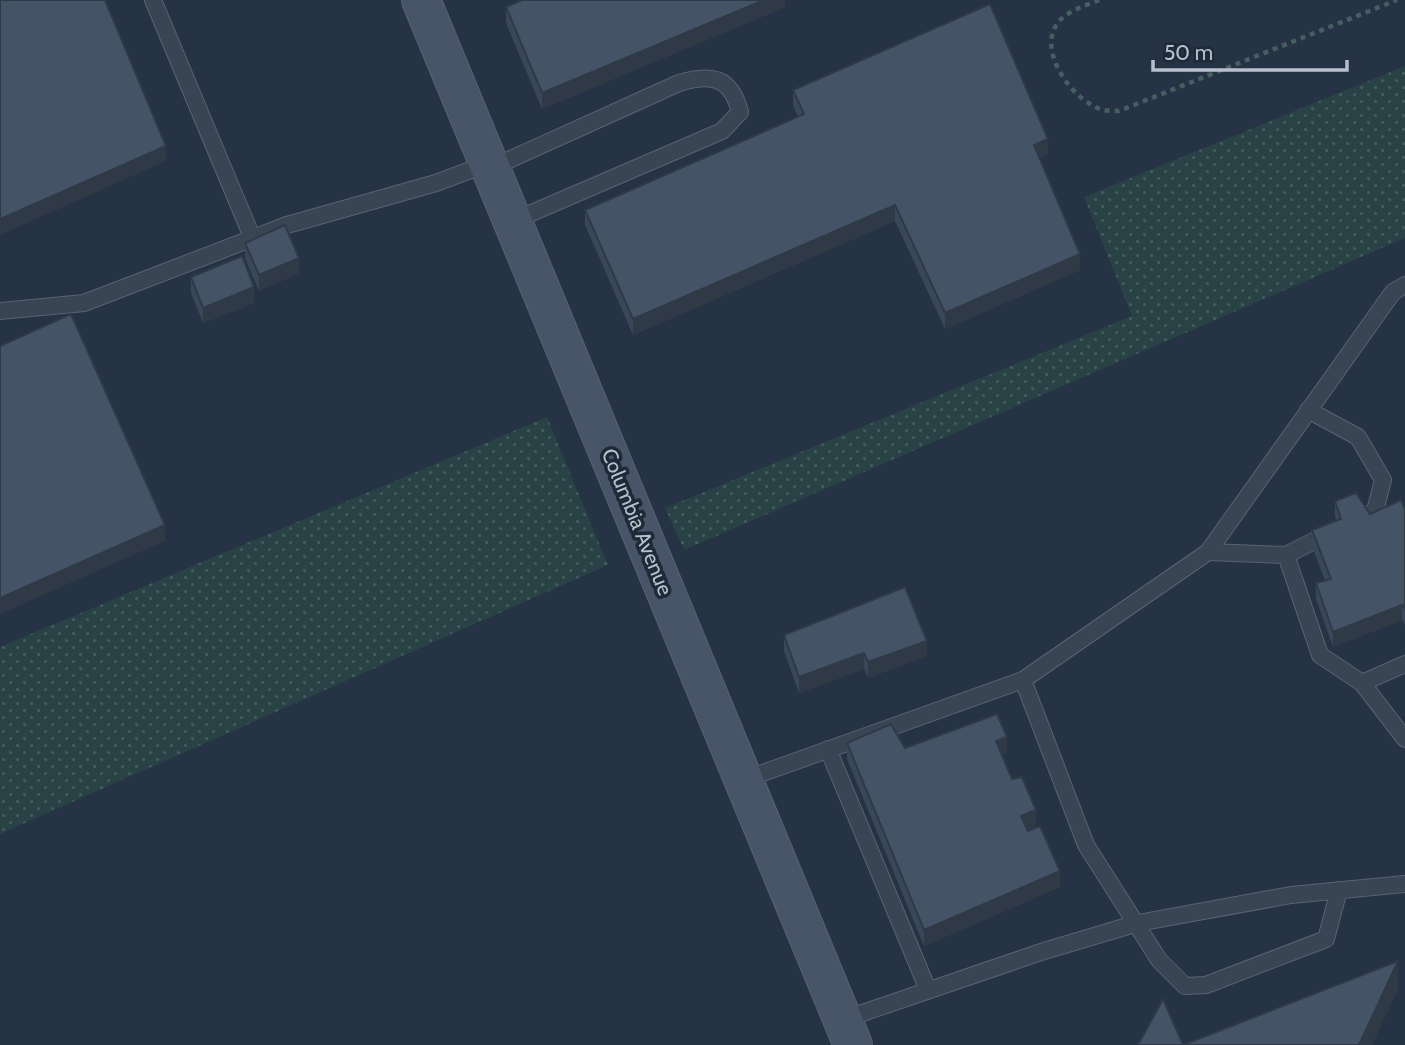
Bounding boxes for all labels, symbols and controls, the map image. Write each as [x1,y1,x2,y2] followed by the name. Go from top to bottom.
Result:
[1153,28,1347,72] scale bar
[1164,40,1213,65] text: 50 m
[597,445,678,599] street label: Columbia Avenue

